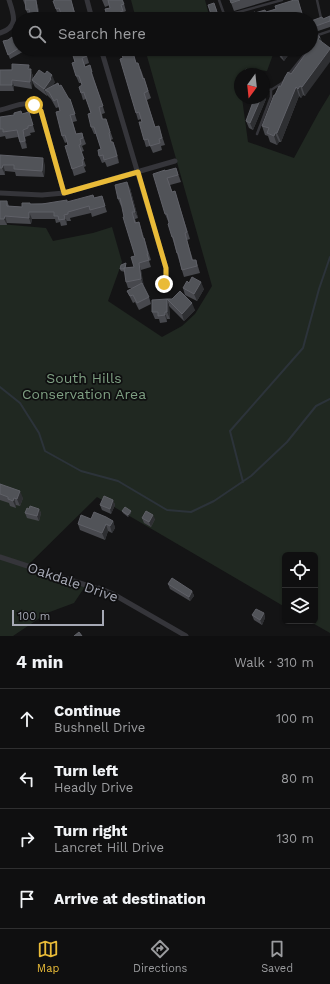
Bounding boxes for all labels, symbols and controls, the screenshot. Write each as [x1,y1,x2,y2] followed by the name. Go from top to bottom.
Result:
[12,12,318,56] search box
[26,23,48,45] icon: search
[58,25,146,43] text: Search here
[234,68,270,104] north arrow
[25,96,43,114] route start
[155,275,173,293] route end
[22,370,146,402] park label: South Hills Conservation Area
[282,552,318,624] map controls
[282,552,318,588] button: locate
[26,559,120,605] street label: Oakdale Drive
[282,588,318,624] button: layers
[12,608,104,627] scale bar
[18,610,50,623] text: 100 m
[16,652,63,672] text: 4 min
[234,655,314,670] text: Walk · 310 m
[54,702,121,720] text: Continue
[16,708,38,730] icon: ahead
[276,711,314,726] text: 100 m
[54,720,145,735] text: Bushnell Drive
[54,762,118,780] text: Turn left
[16,768,38,790] icon: left
[281,771,314,786] text: 80 m
[54,780,133,795] text: Headly Drive
[54,822,127,840] text: Turn right
[16,828,38,850] icon: right
[276,831,314,846] text: 130 m
[54,840,164,855] text: Lancret Hill Drive
[16,888,38,910] icon: arrive
[54,890,206,908] text: Arrive at destination
[37,938,59,975] tab: Map
[133,938,187,975] tab: Directions
[261,938,293,975] tab: Saved

